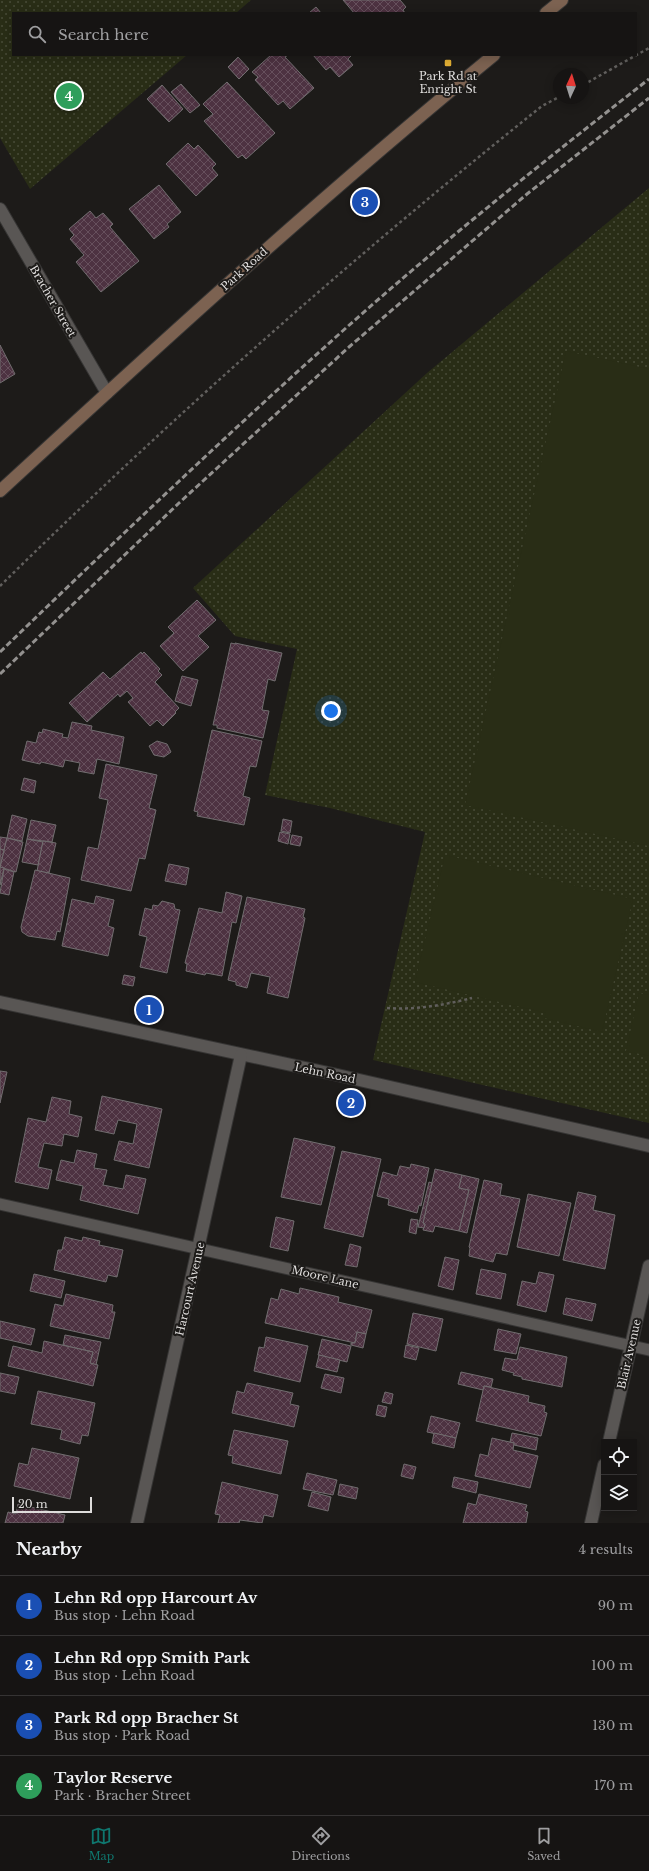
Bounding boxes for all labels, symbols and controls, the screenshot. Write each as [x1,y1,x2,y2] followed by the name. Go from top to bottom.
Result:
[12,12,637,56] search box
[26,23,48,45] icon: search
[58,25,149,44] text: Search here
[443,58,453,68] marker: Park Rd at Enright St
[553,68,589,104] north arrow
[419,69,478,96] place label: Park Rd at Enright St
[56,81,82,111] pin: 4
[352,187,378,217] pin: 3
[218,244,271,294] street label: Park Road
[27,263,80,340] street label: Bracher Street
[321,701,341,721] your location
[136,995,162,1025] pin: 1
[293,1060,357,1086] street label: Lehn Road
[338,1088,364,1118] pin: 2
[172,1241,208,1337] street label: Harcourt Avenue
[290,1262,360,1292] street label: Moore Lane
[614,1318,644,1390] street label: Blair Avenue
[601,1439,637,1511] map controls
[601,1439,637,1475] button: locate
[601,1475,637,1511] button: layers
[12,1495,92,1514] scale bar
[18,1497,48,1511] text: 20 m
[16,1539,82,1560] text: Nearby
[579,1541,633,1558] text: 4 results
[54,1588,257,1607] text: Lehn Rd opp Harcourt Av
[26,1597,32,1614] text: 1
[598,1597,633,1614] text: 90 m
[54,1607,195,1624] text: Bus stop · Lehn Road
[54,1648,250,1667] text: Lehn Rd opp Smith Park
[25,1657,33,1674] text: 2
[591,1657,633,1674] text: 100 m
[54,1667,195,1684] text: Bus stop · Lehn Road
[54,1708,239,1727] text: Park Rd opp Bracher St
[25,1717,33,1734] text: 3
[592,1717,633,1734] text: 130 m
[54,1727,190,1744] text: Bus stop · Park Road
[54,1768,172,1787] text: Taylor Reserve
[25,1777,33,1794] text: 4
[594,1777,633,1794] text: 170 m
[54,1787,191,1804] text: Park · Bracher Street
[89,1825,114,1863] tab: Map
[291,1825,350,1863] tab: Directions
[527,1825,560,1863] tab: Saved

